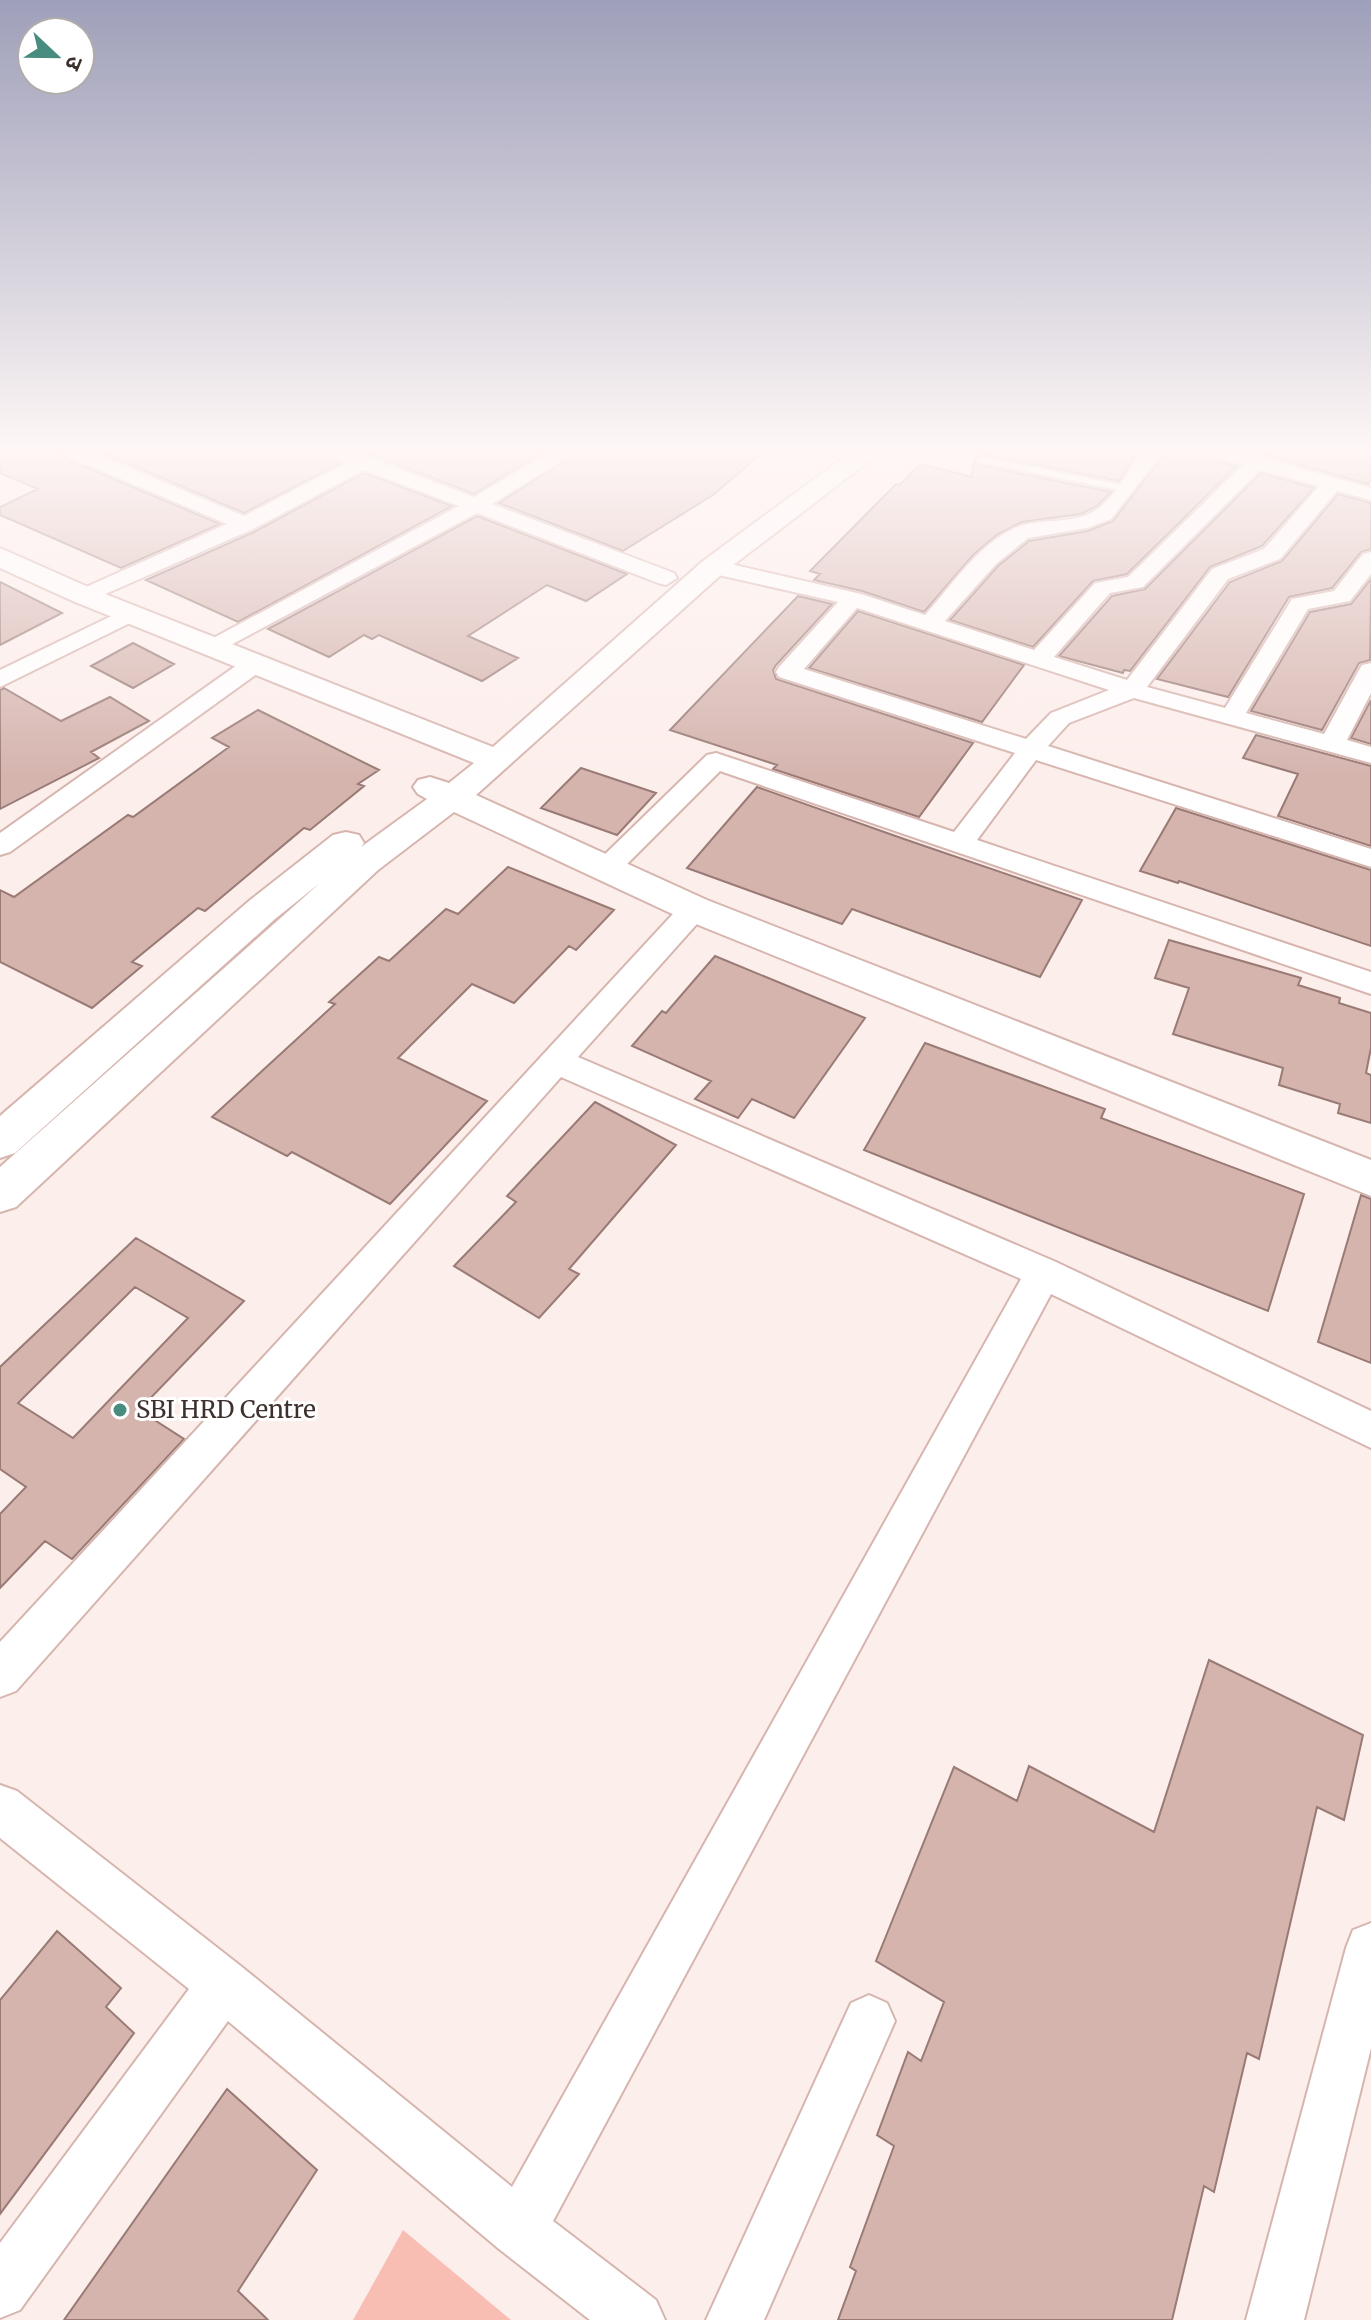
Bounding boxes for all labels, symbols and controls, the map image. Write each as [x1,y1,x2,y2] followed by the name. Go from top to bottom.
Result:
[16,16,96,96] north arrow
[59,52,90,76] text: उ
[136,1394,316,1425] place label: SBI HRD Centre
[111,1401,129,1419] marker: SBI HRD Centre

